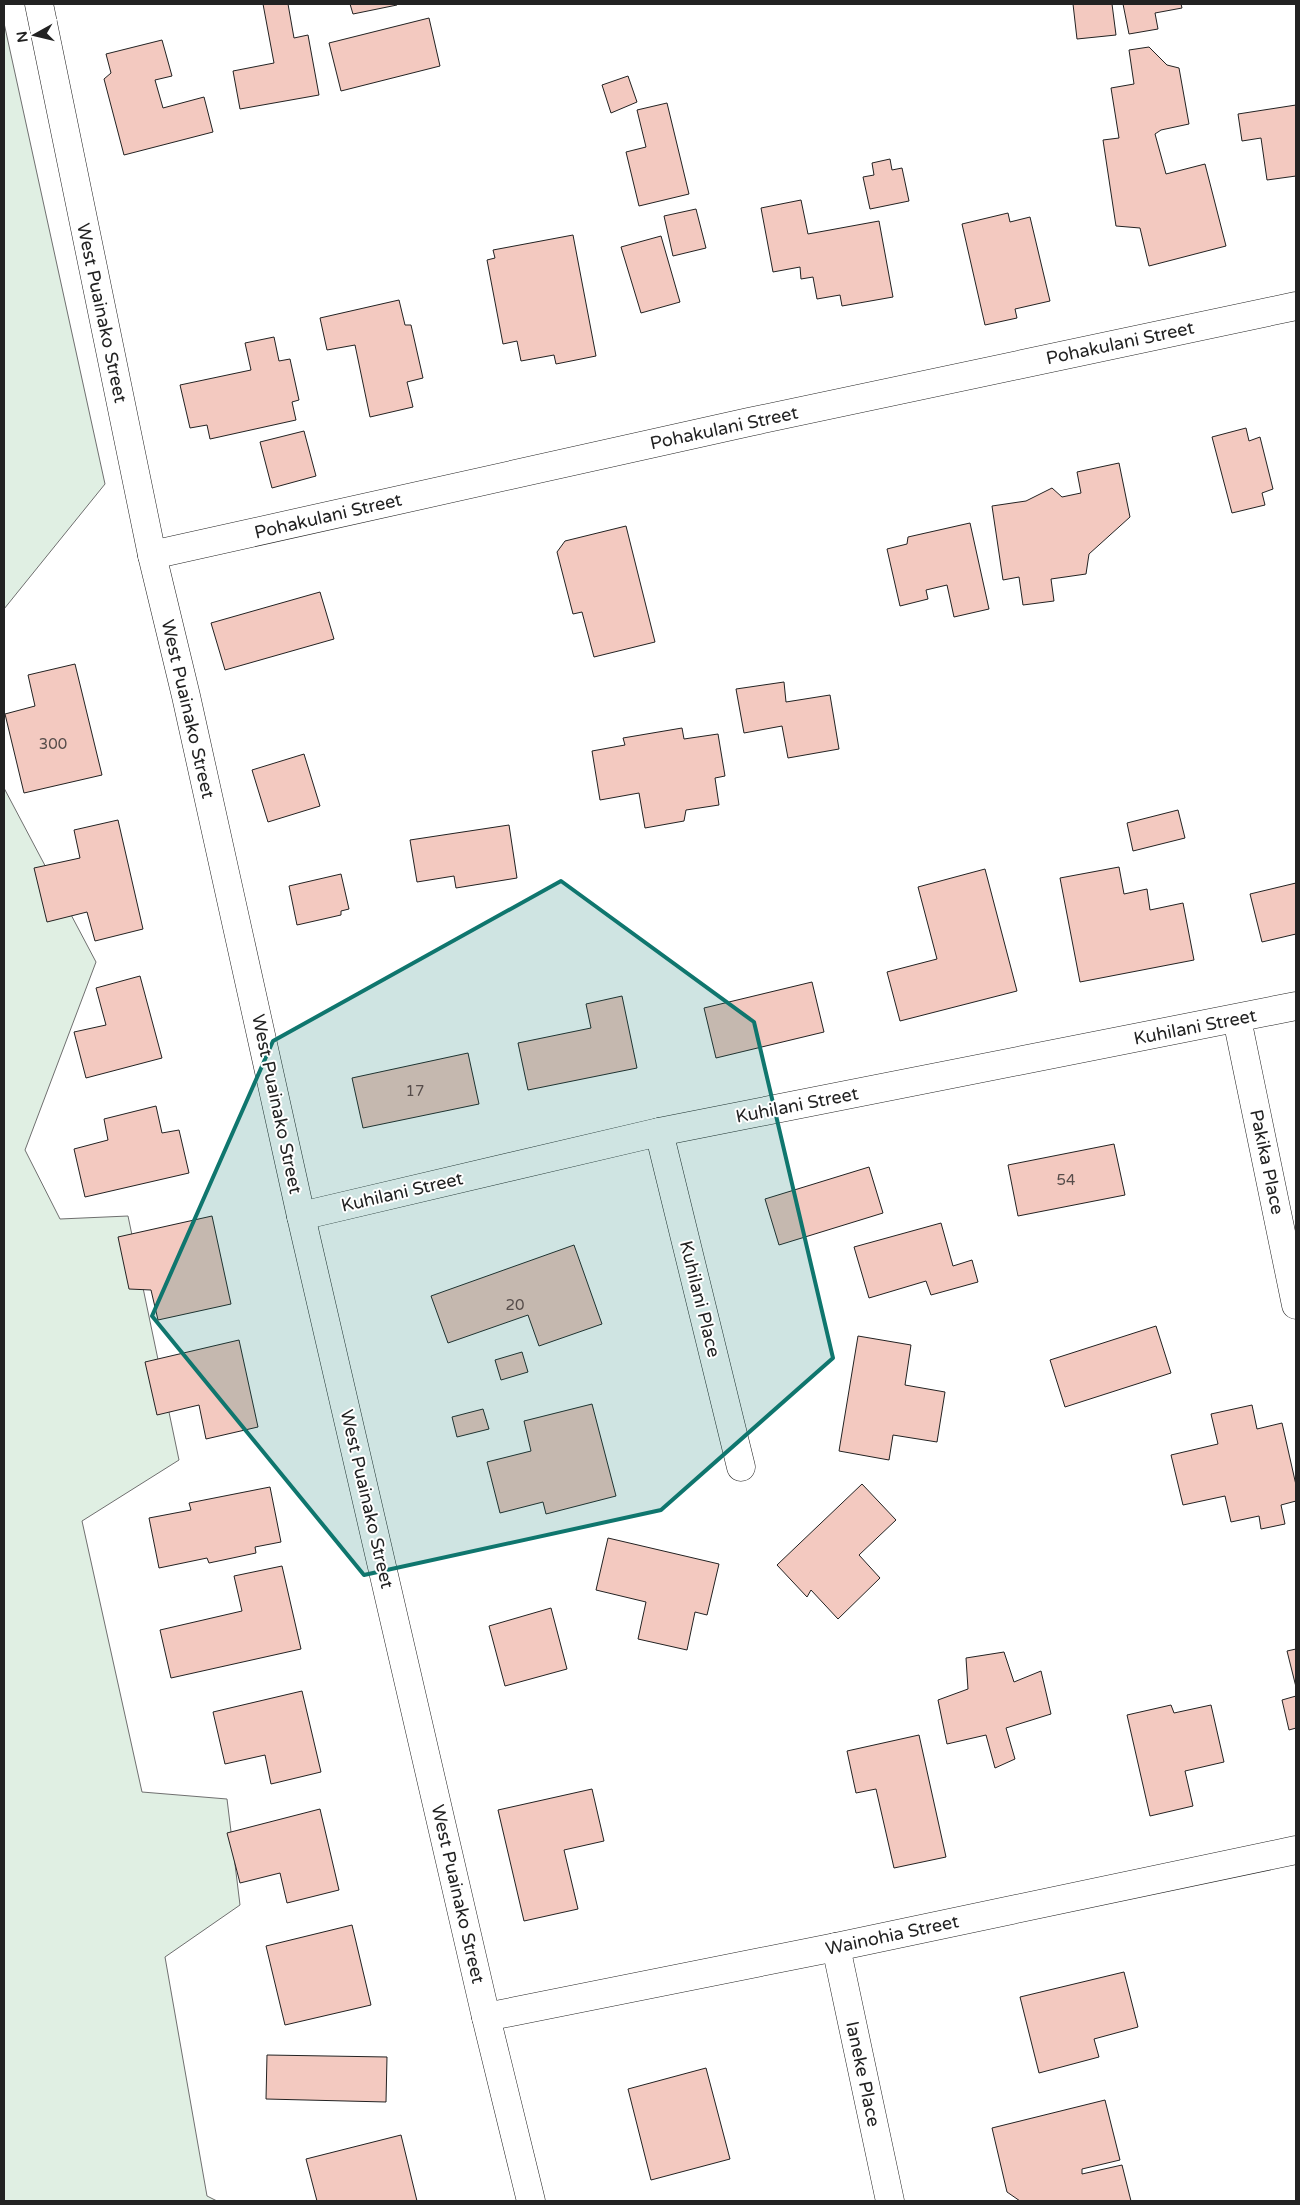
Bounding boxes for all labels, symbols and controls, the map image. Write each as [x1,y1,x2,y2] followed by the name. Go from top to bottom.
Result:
[10,10,60,60] north arrow
[13,30,32,43] text: N
[72,221,132,405] street label: West Puainako Street
[1044,317,1196,369] street label: Pohakulani Street
[648,402,800,454] street label: Pohakulani Street
[252,488,404,544] street label: Pohakulani Street
[157,617,219,801] street label: West Puainako Street
[39,735,67,753] house number: 300
[1132,1004,1258,1050] street label: Kuhilani Street
[247,1012,307,1196] street label: West Puainako Street
[406,1082,424,1100] house number: 17
[734,1082,860,1128] street label: Kuhilani Street
[1245,1107,1289,1217] street label: Pakika Place
[339,1167,465,1217] street label: Kuhilani Street
[1057,1171,1075,1189] house number: 54
[675,1238,725,1360] street label: Kuhilani Place
[506,1296,524,1314] house number: 20
[336,1407,398,1591] street label: West Puainako Street
[427,1802,489,1986] street label: West Puainako Street
[823,1910,961,1960] street label: Wainohia Street
[841,2019,885,2129] street label: Ianeke Place

